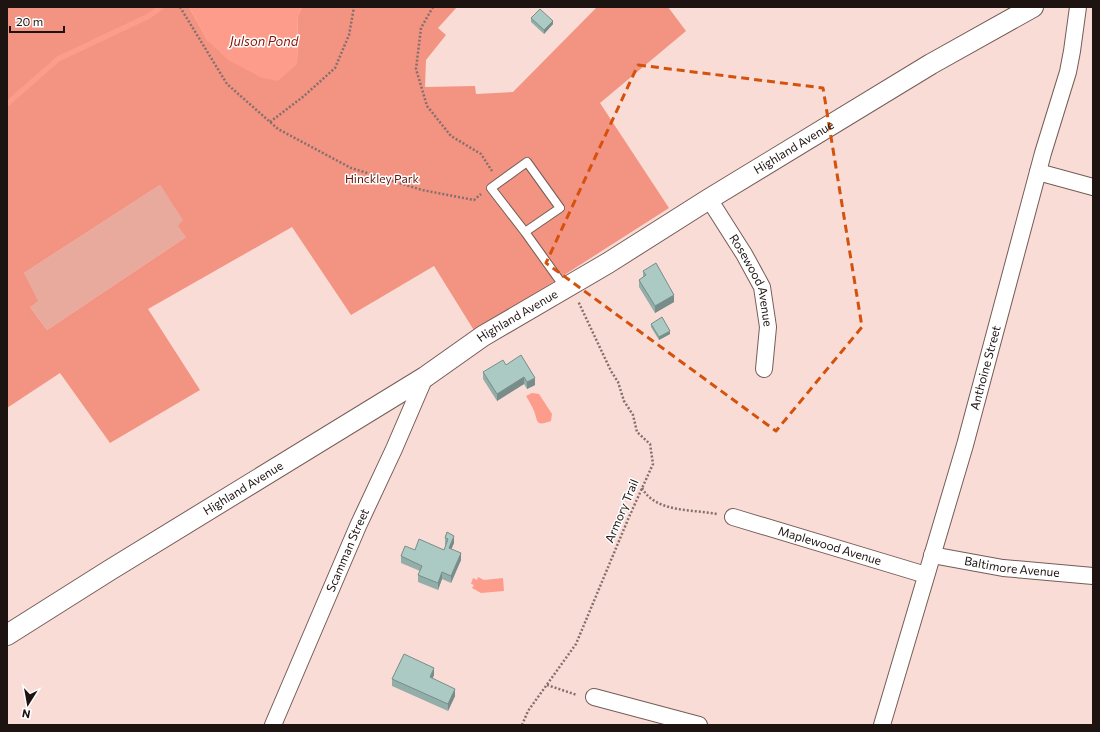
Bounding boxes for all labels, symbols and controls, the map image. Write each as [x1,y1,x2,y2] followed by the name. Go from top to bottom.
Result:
[10,8,64,34] scale bar
[16,14,43,28] text: 20 m
[229,33,299,49] water label: Julson Pond
[751,117,836,176] street label: Highland Avenue
[345,171,420,185] park label: Hinckley Park
[727,231,776,327] street label: Rosewood Avenue
[474,286,560,344] street label: Highland Avenue
[967,324,1003,411] street label: Anthoine Street
[200,458,285,517] street label: Highland Avenue
[601,477,641,545] street label: Armory Trail
[323,506,371,594] street label: Scamman Street
[777,523,883,567] street label: Maplewood Avenue
[963,553,1060,579] street label: Baltimore Avenue
[8,684,48,724] north arrow
[21,707,31,721] text: N

